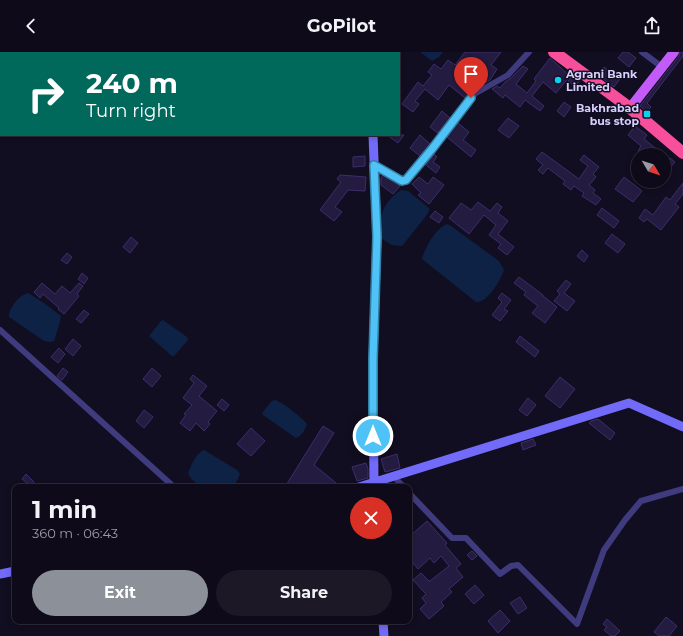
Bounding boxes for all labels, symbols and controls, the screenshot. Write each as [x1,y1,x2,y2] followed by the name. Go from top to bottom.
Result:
[20,15,42,37] icon: back
[307,15,376,37] text: GoPilot
[641,15,663,37] icon: share
[454,57,488,98] pin
[460,63,482,85] icon: arrive
[86,66,178,100] text: 240 m
[565,67,638,94] place label: Agrani Bank Limited
[20,68,72,120] icon: right
[553,75,563,85] marker: Agrani Bank Limited
[86,100,176,122] text: Turn right
[576,101,639,128] place label: Bakhrabad bus stop
[642,109,652,119] marker: Bakhrabad bus stop
[631,148,671,188] north arrow
[631,148,671,188] map controls
[352,415,394,457] position arrow
[32,495,97,524] text: 1 min
[350,497,392,539] button: close
[32,525,118,541] text: 360 m · 06:43
[32,570,208,616] button: Exit
[216,570,392,616] button: Share

